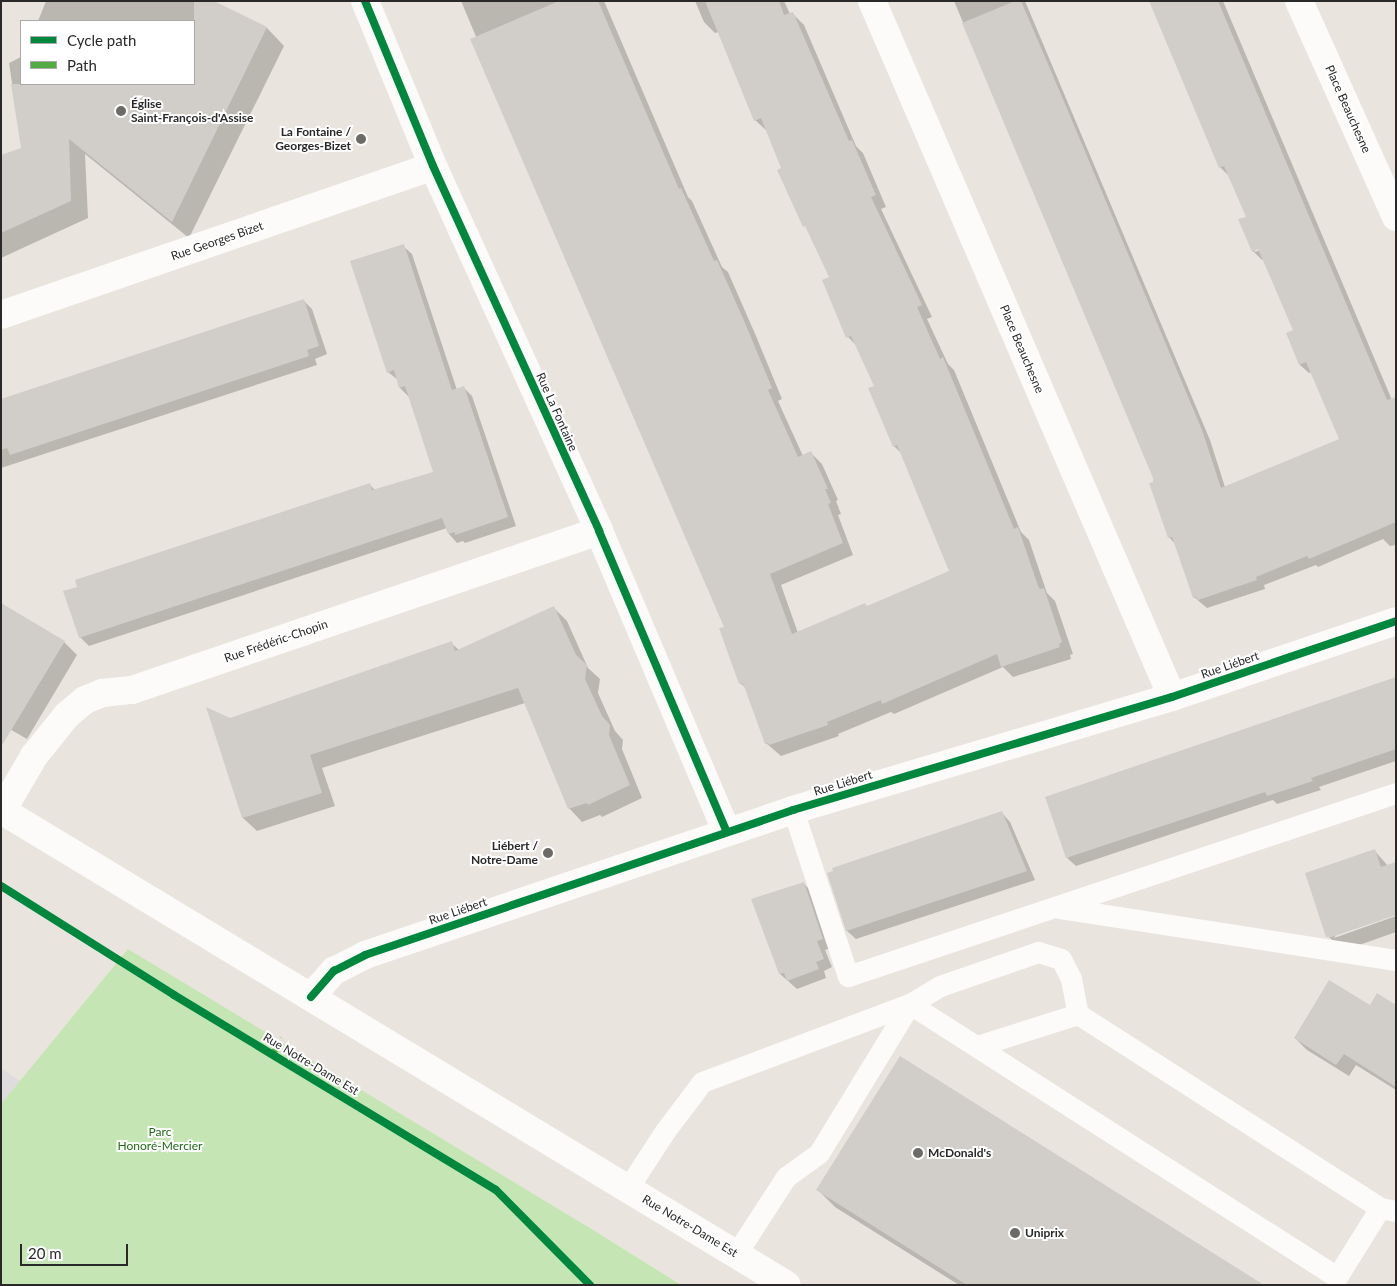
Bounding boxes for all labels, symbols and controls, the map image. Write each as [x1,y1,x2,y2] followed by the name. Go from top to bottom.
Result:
[20,20,195,85] legend
[67,31,136,49] text: Cycle path
[67,56,97,74] text: Path
[1322,63,1374,155] street label: Place Beauchesne
[131,97,253,125] place label: Église Saint-François-d'Assise
[115,105,127,117] marker: Église Saint-François-d'Assise
[275,125,351,153] place label: La Fontaine / Georges-Bizet
[355,133,367,145] marker: La Fontaine / Georges-Bizet
[169,218,265,264] street label: Rue Georges Bizet
[997,303,1047,395] street label: Place Beauchesne
[533,371,581,453] street label: Rue La Fontaine
[222,617,330,665] street label: Rue Frédéric-Chopin
[1199,648,1261,682] street label: Rue Liébert
[812,767,874,799] street label: Rue Liébert
[471,839,538,867] place label: Liébert / Notre-Dame
[542,847,554,859] marker: Liébert / Notre-Dame
[427,894,489,928] street label: Rue Liébert
[261,1030,361,1098] street label: Rue Notre-Dame Est
[118,1125,202,1153] park label: Parc Honoré-Mercier
[928,1146,991,1160] place label: McDonald's
[912,1147,924,1159] marker: McDonald's
[640,1192,740,1260] street label: Rue Notre-Dame Est
[1025,1226,1064,1240] place label: Uniprix
[1009,1227,1021,1239] marker: Uniprix
[22,1234,130,1266] scale bar
[28,1244,62,1262] text: 20 m

